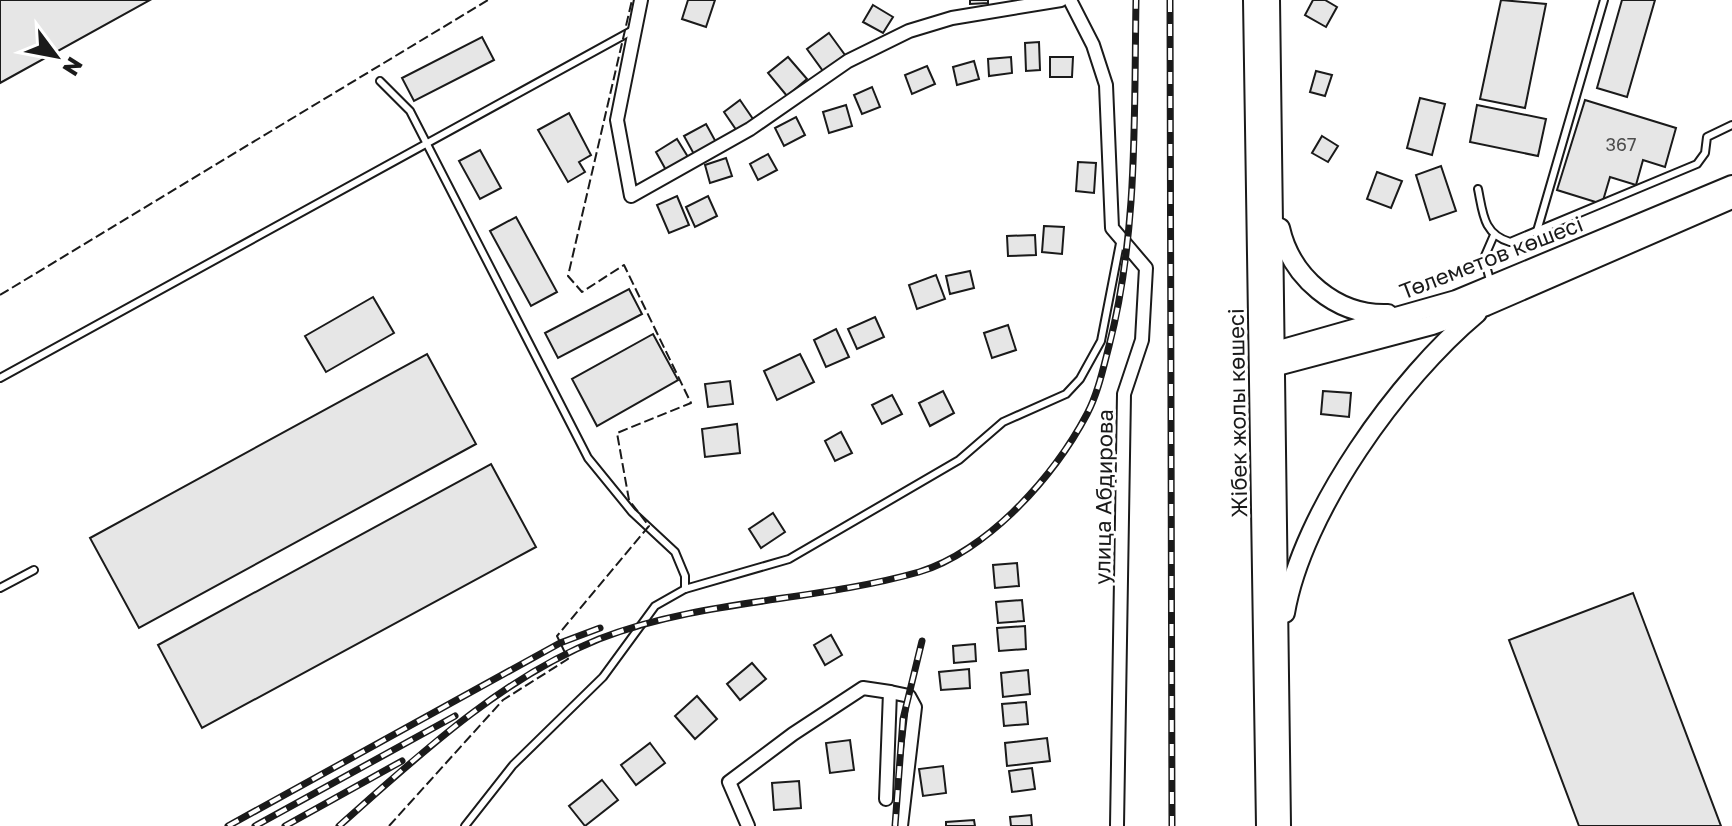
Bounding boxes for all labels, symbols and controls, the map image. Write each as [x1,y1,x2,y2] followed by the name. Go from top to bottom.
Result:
[16,16,96,96] north arrow
[58,53,89,81] text: N
[1606,133,1636,155] house number: 367
[1396,210,1586,304] street label: Төлеметов көшесі
[1222,308,1252,518] street label: Жібек жолы көшесі
[1088,409,1118,585] street label: улица Абдирова

